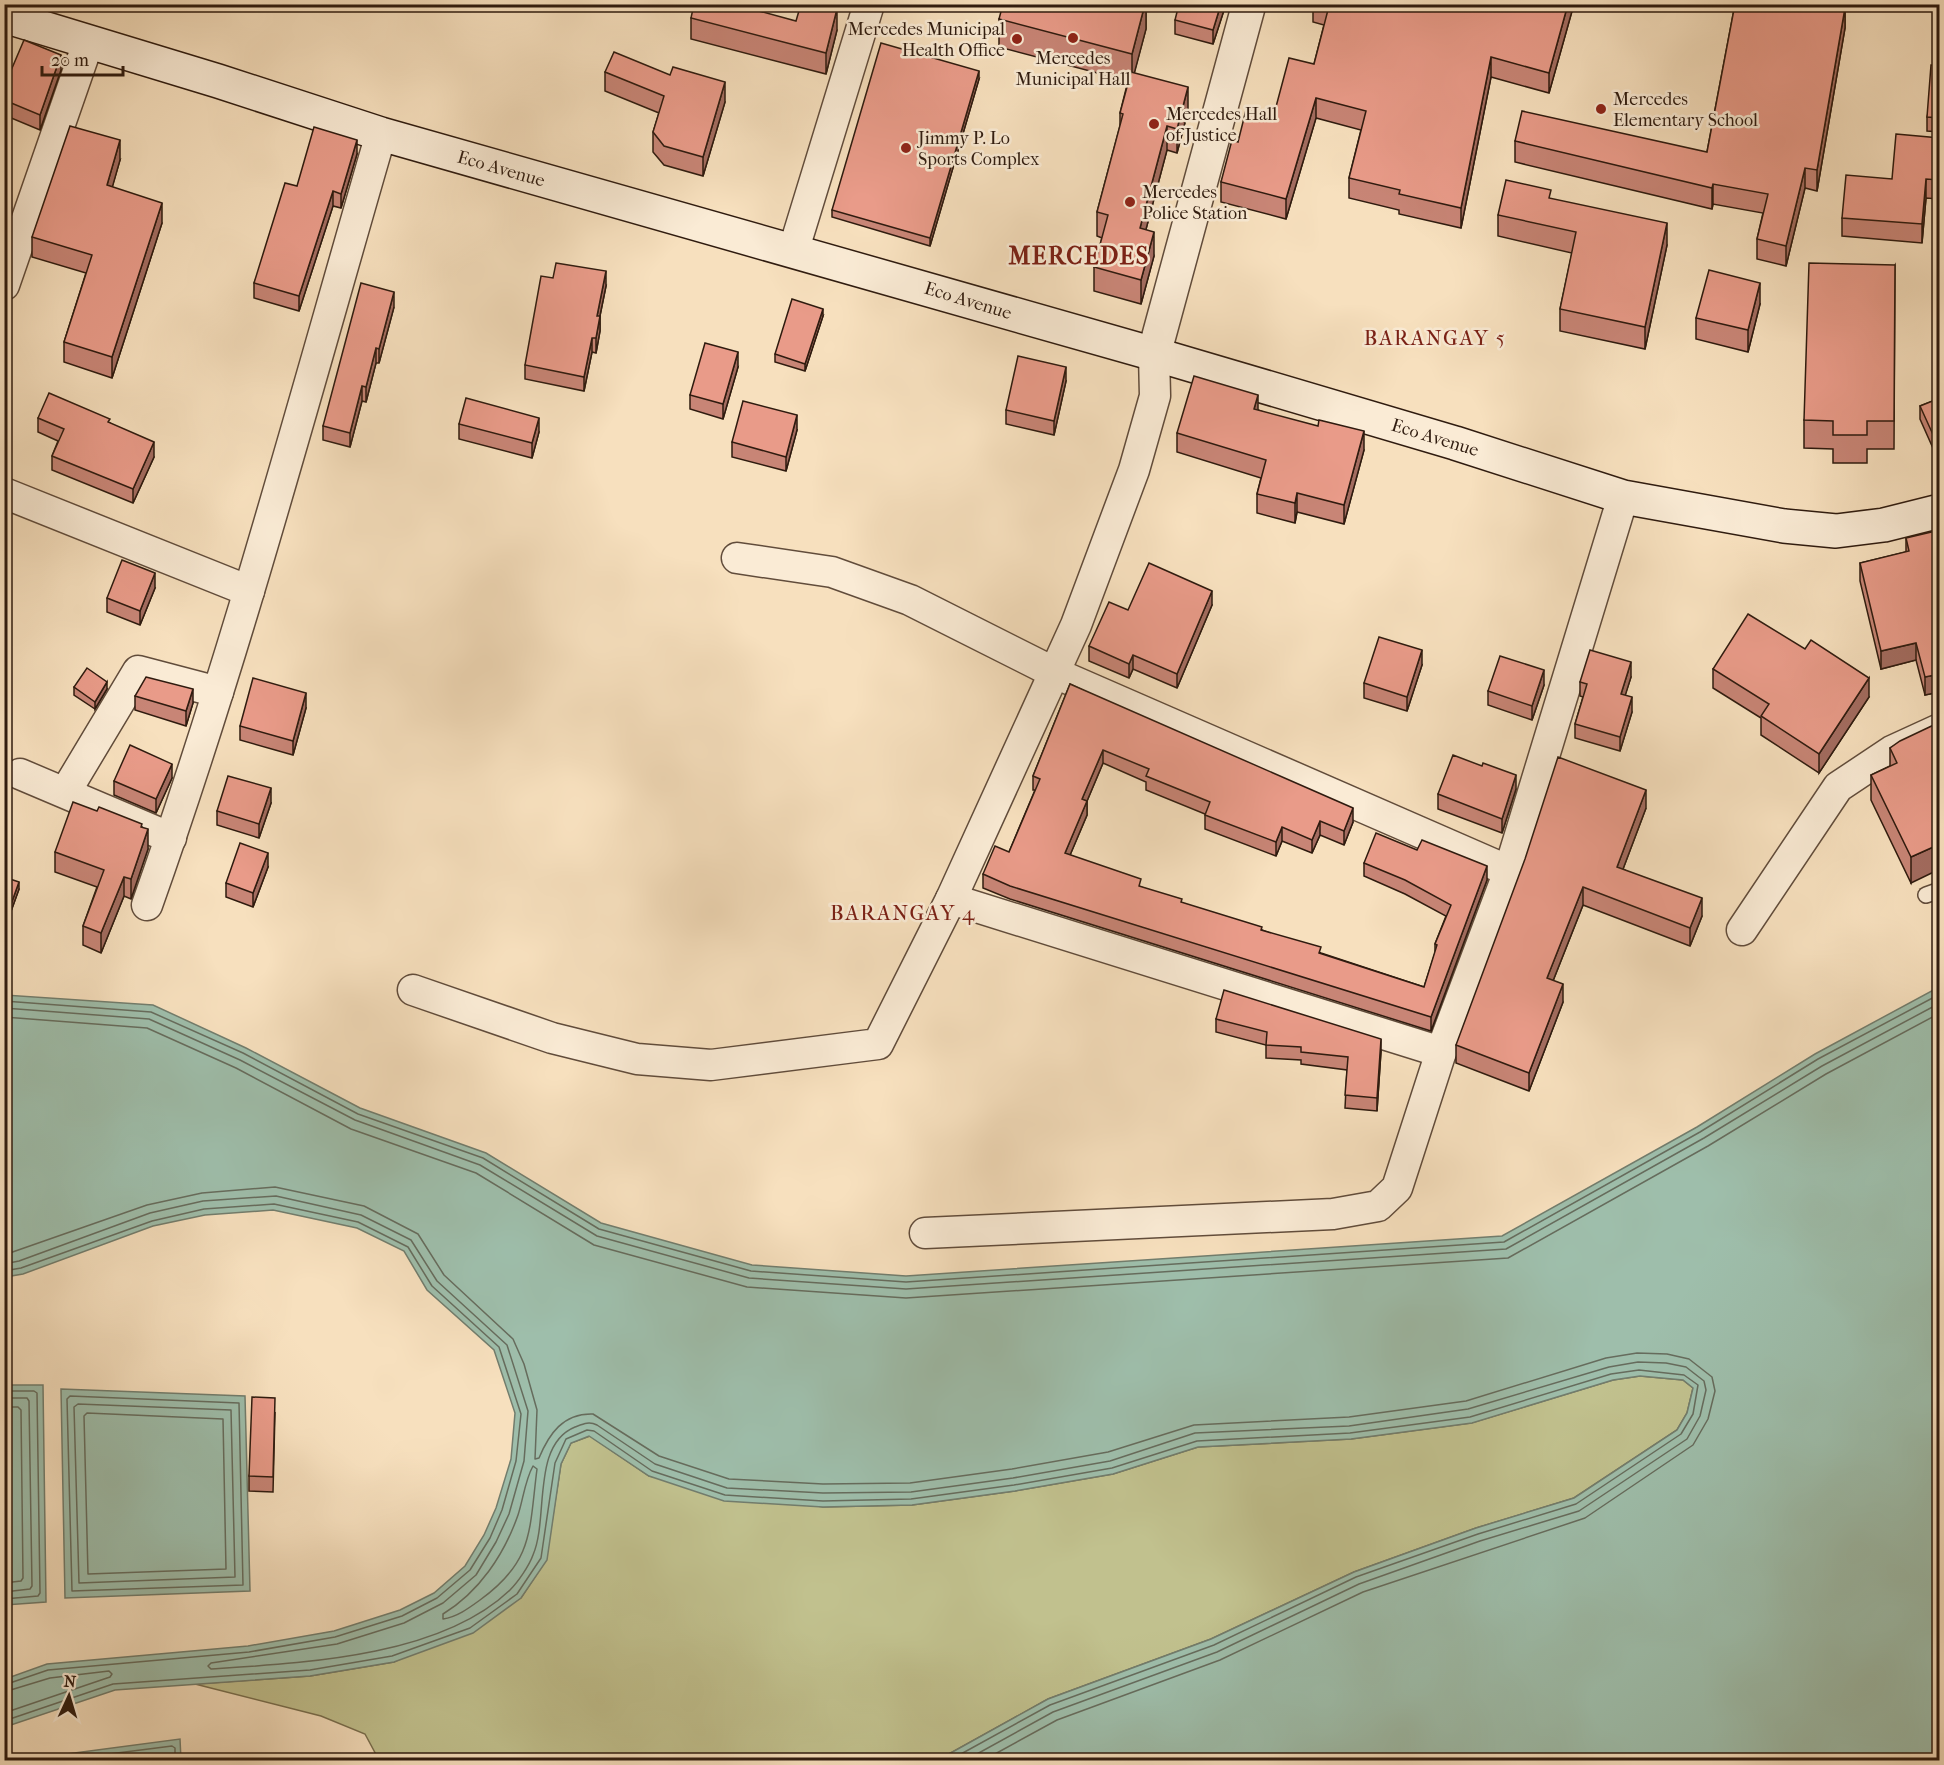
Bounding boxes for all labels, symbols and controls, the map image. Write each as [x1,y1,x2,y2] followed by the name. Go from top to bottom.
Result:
[848,19,1005,61] place label: Mercedes Municipal Health Office
[1066,31,1080,45] marker: Mercedes Municipal Hall
[1010,32,1024,46] marker: Mercedes Municipal Health Office
[42,39,123,77] scale bar
[1016,48,1130,90] place label: Mercedes Municipal Hall
[51,50,89,71] text: 20 m
[1613,89,1758,131] place label: Mercedes Elementary School
[1594,102,1608,116] marker: Mercedes Elementary School
[1166,104,1277,146] place label: Mercedes Hall of Justice
[1147,117,1161,131] marker: Mercedes Hall of Justice
[916,128,1040,170] place label: Jimmy P. Lo Sports Complex
[899,141,913,155] marker: Jimmy P. Lo Sports Complex
[455,147,547,192] street label: Eco Avenue
[1142,182,1248,224] place label: Mercedes Police Station
[1123,195,1137,209] marker: Mercedes Police Station
[1008,242,1150,270] district label: MERCEDES
[922,278,1014,324] street label: Eco Avenue
[1364,326,1506,350] district label: BARANGAY 5
[1389,415,1481,461] street label: Eco Avenue
[830,901,976,925] district label: BARANGAY 4
[39,1666,99,1726] north arrow
[63,1672,78,1691] text: N

